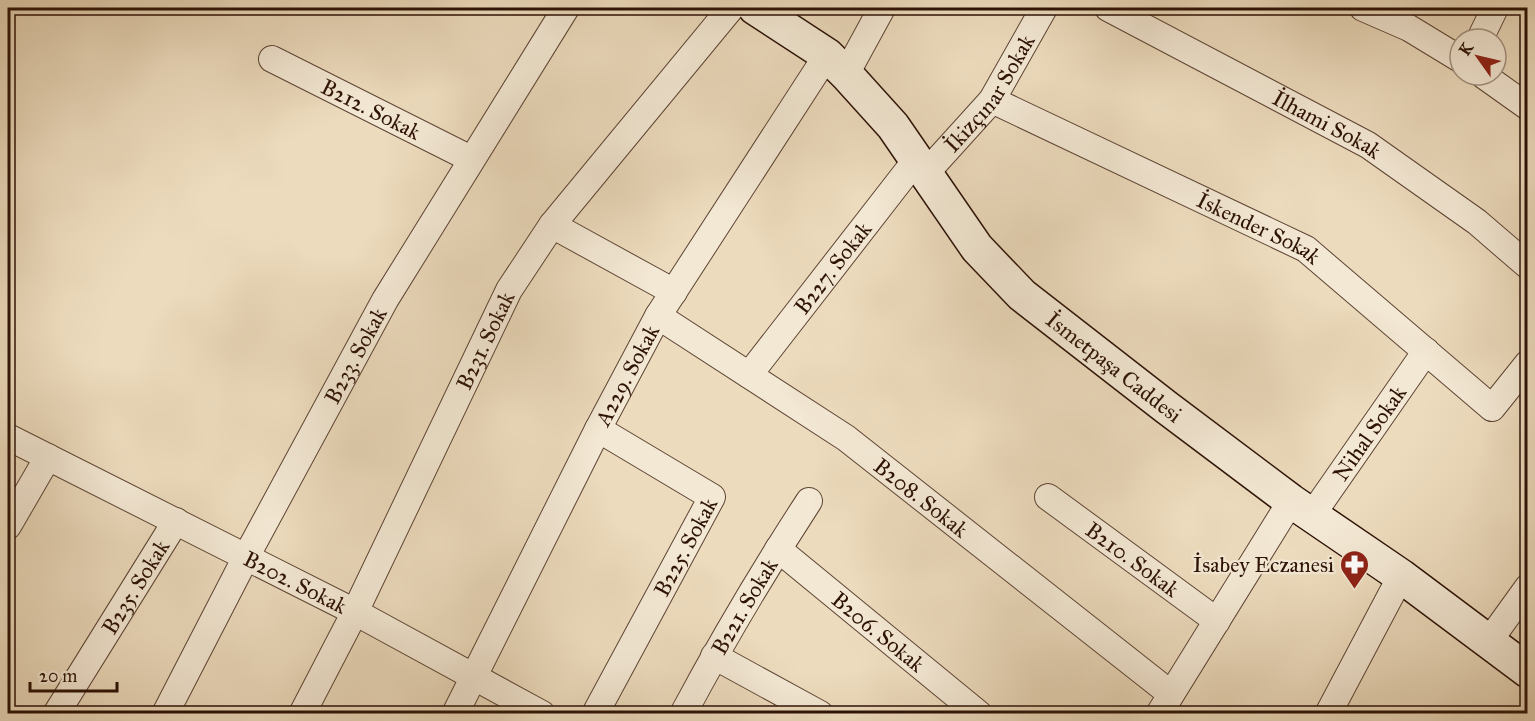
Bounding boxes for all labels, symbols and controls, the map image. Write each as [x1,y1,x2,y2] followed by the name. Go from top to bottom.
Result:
[1448,27,1508,87] north arrow
[939,29,1041,158] street label: İkizçınar Sokak
[1455,38,1477,59] text: K
[317,73,426,146] street label: B212. Sokak
[1268,84,1388,165] street label: İlhami Sokak
[1192,186,1327,271] street label: İskender Sokak
[788,216,878,320] street label: B227. Sokak
[450,286,521,394] street label: B231. Sokak
[318,302,393,409] street label: B233. Sokak
[1041,306,1187,428] street label: İsmetpaşa Caddesi
[589,319,665,432] street label: A229. Sokak
[1327,379,1413,486] street label: Nihal Sokak
[868,452,974,544] street label: B208. Sokak
[648,492,724,601] street label: B225. Sokak
[1080,516,1185,603] street label: B210. Sokak
[96,534,176,639] street label: B235. Sokak
[239,545,352,620] street label: B202. Sokak
[1339,548,1371,590] pharmacy icon: İsabey Eczanesi
[1193,551,1334,578] place label: İsabey Eczanesi
[706,552,784,659] street label: B221. Sokak
[826,586,931,678] street label: B206. Sokak
[30,655,117,693] scale bar
[39,665,77,687] text: 20 m

